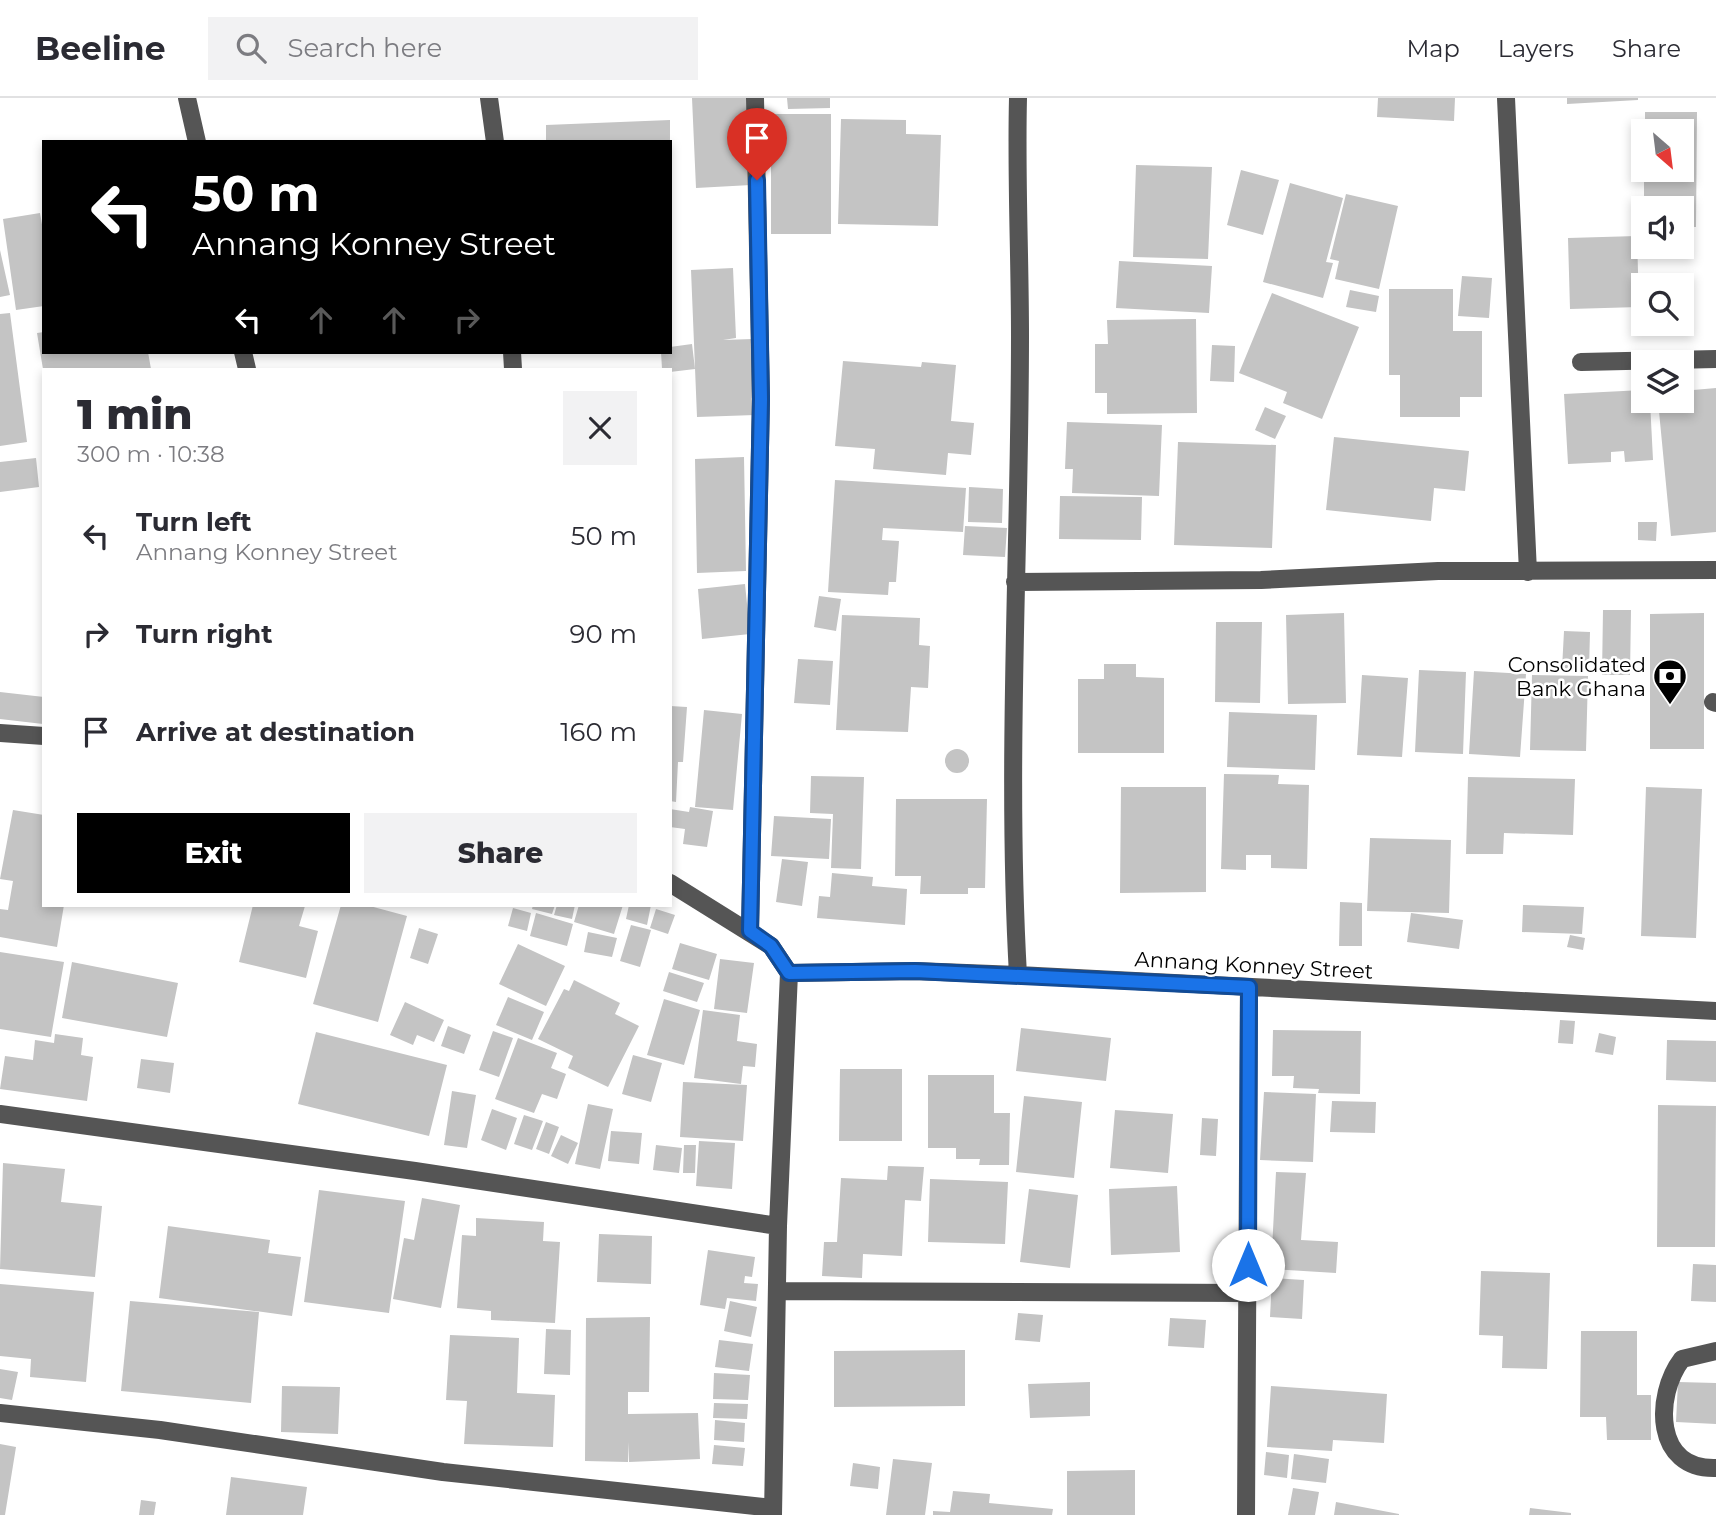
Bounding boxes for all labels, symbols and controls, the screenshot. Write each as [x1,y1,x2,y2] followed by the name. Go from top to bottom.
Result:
[208,17,698,80] search box
[35,28,166,68] text: Beeline
[232,29,270,67] icon: search
[288,32,442,64] text: Search here
[1406,34,1460,63] text: Map
[1498,34,1574,63] text: Layers
[1612,34,1681,63] text: Share
[727,108,787,180] pin
[738,119,776,157] icon: arrive
[1631,119,1694,182] north arrow
[1631,119,1694,413] map controls
[192,164,320,223] text: 50 m
[77,168,168,259] icon: left
[1631,196,1694,259] button: sound
[192,224,556,263] text: Annang Konney Street
[1631,273,1694,336] button: search
[229,301,267,339] icon: left
[302,301,340,339] icon: ahead
[375,301,413,339] icon: ahead
[448,301,486,339] icon: right
[1631,350,1694,413] button: layers
[77,388,193,440] text: 1 min
[563,391,637,465] button: close
[77,440,225,468] text: 300 m · 10:38
[136,506,252,538] text: Turn left
[77,517,115,555] icon: left
[571,520,637,552] text: 50 m
[136,538,398,566] text: Annang Konney Street
[77,615,115,653] icon: right
[136,618,272,650] text: Turn right
[570,618,637,650] text: 90 m
[1508,652,1646,701] place label: Consolidated Bank Ghana
[1651,657,1689,706] bank icon: Consolidated Bank Ghana
[77,713,115,751] icon: arrive
[136,716,415,748] text: Arrive at destination
[560,716,637,748] text: 160 m
[77,813,350,893] button: Exit
[364,813,637,893] button: Share
[1134,946,1374,984] street label: Annang Konney Street
[1211,1228,1285,1302] position arrow

